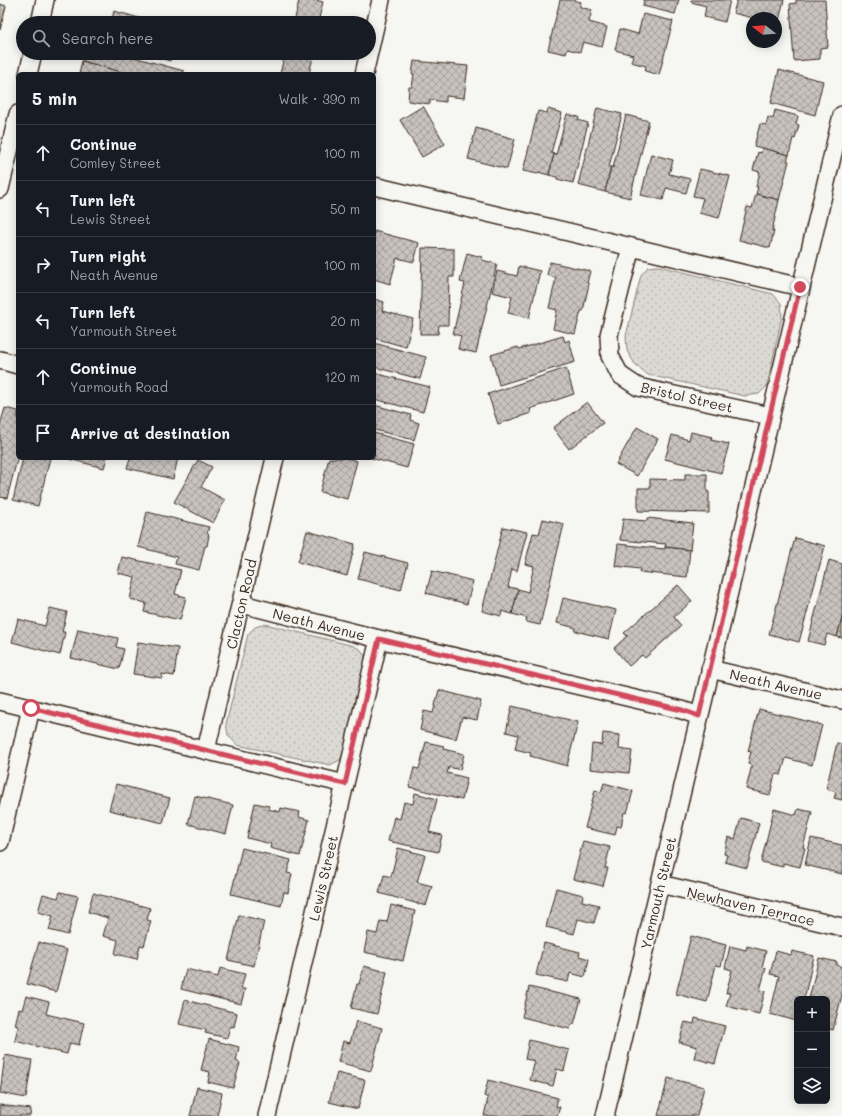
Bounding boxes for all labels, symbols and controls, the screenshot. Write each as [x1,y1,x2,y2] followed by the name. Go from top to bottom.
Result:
[746,12,782,48] north arrow
[16,16,376,60] search box
[30,27,52,49] icon: search
[62,28,153,48] text: Search here
[32,87,77,109] text: 5 min
[278,90,360,107] text: Walk · 390 m
[70,134,137,154] text: Continue
[32,142,54,164] icon: ahead
[324,144,360,161] text: 100 m
[70,154,161,171] text: Comley Street
[70,190,135,210] text: Turn left
[32,198,54,220] icon: left
[330,200,360,217] text: 50 m
[70,210,151,227] text: Lewis Street
[70,246,147,266] text: Turn right
[32,254,54,276] icon: right
[324,256,360,273] text: 100 m
[70,266,158,283] text: Neath Avenue
[791,278,809,296] route end
[70,302,135,322] text: Turn left
[32,310,54,332] icon: left
[330,312,360,329] text: 20 m
[70,322,177,339] text: Yarmouth Street
[70,358,137,378] text: Continue
[32,366,54,388] icon: ahead
[324,368,360,385] text: 120 m
[639,377,735,417] street label: Bristol Street
[70,378,168,395] text: Yarmouth Road
[32,422,54,444] icon: arrive
[70,423,230,443] text: Arrive at destination
[221,557,261,651] street label: Clacton Road
[271,603,367,645] street label: Neath Avenue
[728,664,824,704] street label: Neath Avenue
[22,699,40,717] route start
[304,833,342,923] street label: Lewis Street
[636,835,680,951] street label: Yarmouth Street
[685,882,817,930] street label: Newhaven Terrace
[794,996,830,1104] map controls
[794,996,830,1032] button: +
[794,1032,830,1068] button: −
[794,1068,830,1104] button: layers

